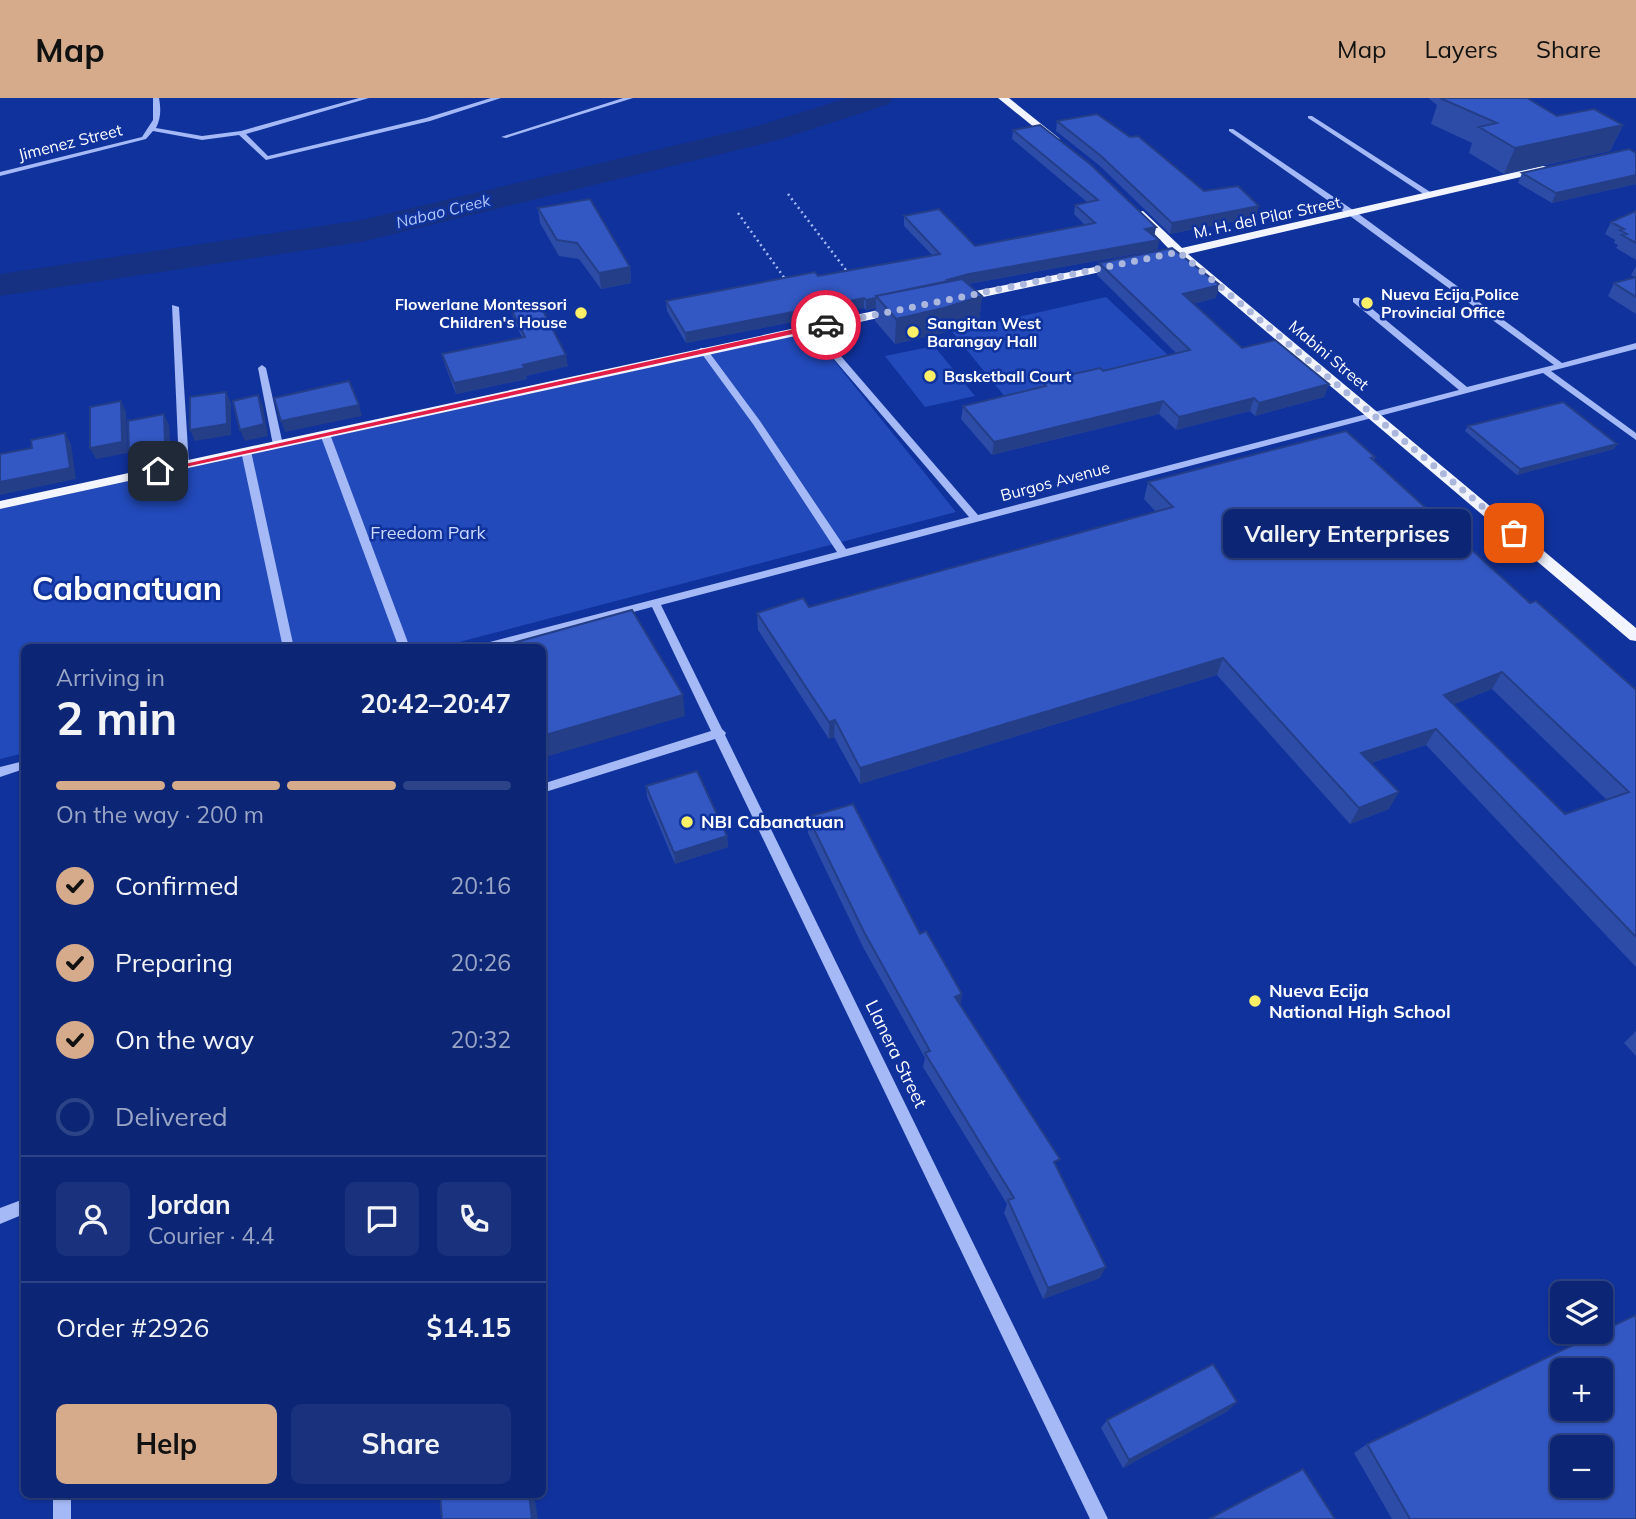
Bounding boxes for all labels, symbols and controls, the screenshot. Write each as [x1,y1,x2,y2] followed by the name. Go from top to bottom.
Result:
[35,29,105,70] text: Map
[1337,34,1386,64] text: Map
[1424,34,1498,64] text: Layers
[1536,34,1601,64] text: Share
[16,119,125,165] street label: Jimenez Street
[394,189,493,232] water label: Nabao Creek
[1192,192,1343,242] street label: M. H. del Pilar Street
[1381,284,1519,322] place label: Nueva Ecija Police Provincial Office
[791,290,861,360] courier
[395,294,567,332] place label: Flowerlane Montessori Children's House
[1359,295,1375,311] marker: Nueva Ecija Police Provincial Office
[573,305,589,321] marker: Flowerlane Montessori Children's House
[807,306,845,344] icon: car
[927,313,1041,351] place label: Sangitan West Barangay Hall
[1285,316,1373,395] street label: Mabini Street
[905,324,921,340] marker: Sangitan West Barangay Hall
[944,366,1071,386] place label: Basketball Court
[922,368,938,384] marker: Basketball Court
[128,441,188,501] pin
[139,452,177,490] icon: home
[998,457,1112,505] street label: Burgos Avenue
[1484,503,1544,563] pin
[1224,508,1472,558] callout: Vallery Enterprises
[1495,514,1533,552] icon: bag
[1244,519,1450,548] text: Vallery Enterprises
[370,521,486,544] park label: Freedom Park
[32,568,222,608] district label: Cabanatuan
[56,663,165,692] text: Arriving in
[360,687,511,720] text: 20:42–20:47
[56,689,177,747] text: 2 min
[56,800,264,829] text: On the way · 200 m
[701,810,844,833] place label: NBI Cabanatuan
[679,814,695,830] marker: NBI Cabanatuan
[56,867,94,905] icon: check
[115,869,239,902] text: Confirmed
[451,871,511,900] text: 20:16
[56,944,94,982] icon: check
[115,946,233,979] text: Preparing
[451,948,511,977] text: 20:26
[1269,979,1451,1023] place label: Nueva Ecija National High School
[1247,993,1263,1009] marker: Nueva Ecija National High School
[860,996,932,1111] street label: Llanera Street
[56,1021,94,1059] icon: check
[115,1023,254,1056] text: On the way
[451,1025,511,1054] text: 20:32
[115,1100,228,1133] text: Delivered
[56,1182,130,1256] button: person
[345,1182,419,1256] button: chat
[437,1182,511,1256] button: phone
[148,1188,231,1221] text: Jordan
[148,1221,274,1250] text: Courier · 4.4
[1550,1281,1613,1498] map controls
[1550,1281,1613,1344] button: layers
[56,1311,209,1344] text: Order #2926
[427,1311,511,1344] text: $14.15
[1550,1358,1613,1421] button: +
[56,1404,277,1484] button: Help
[291,1404,511,1484] button: Share
[1550,1435,1613,1498] button: −

